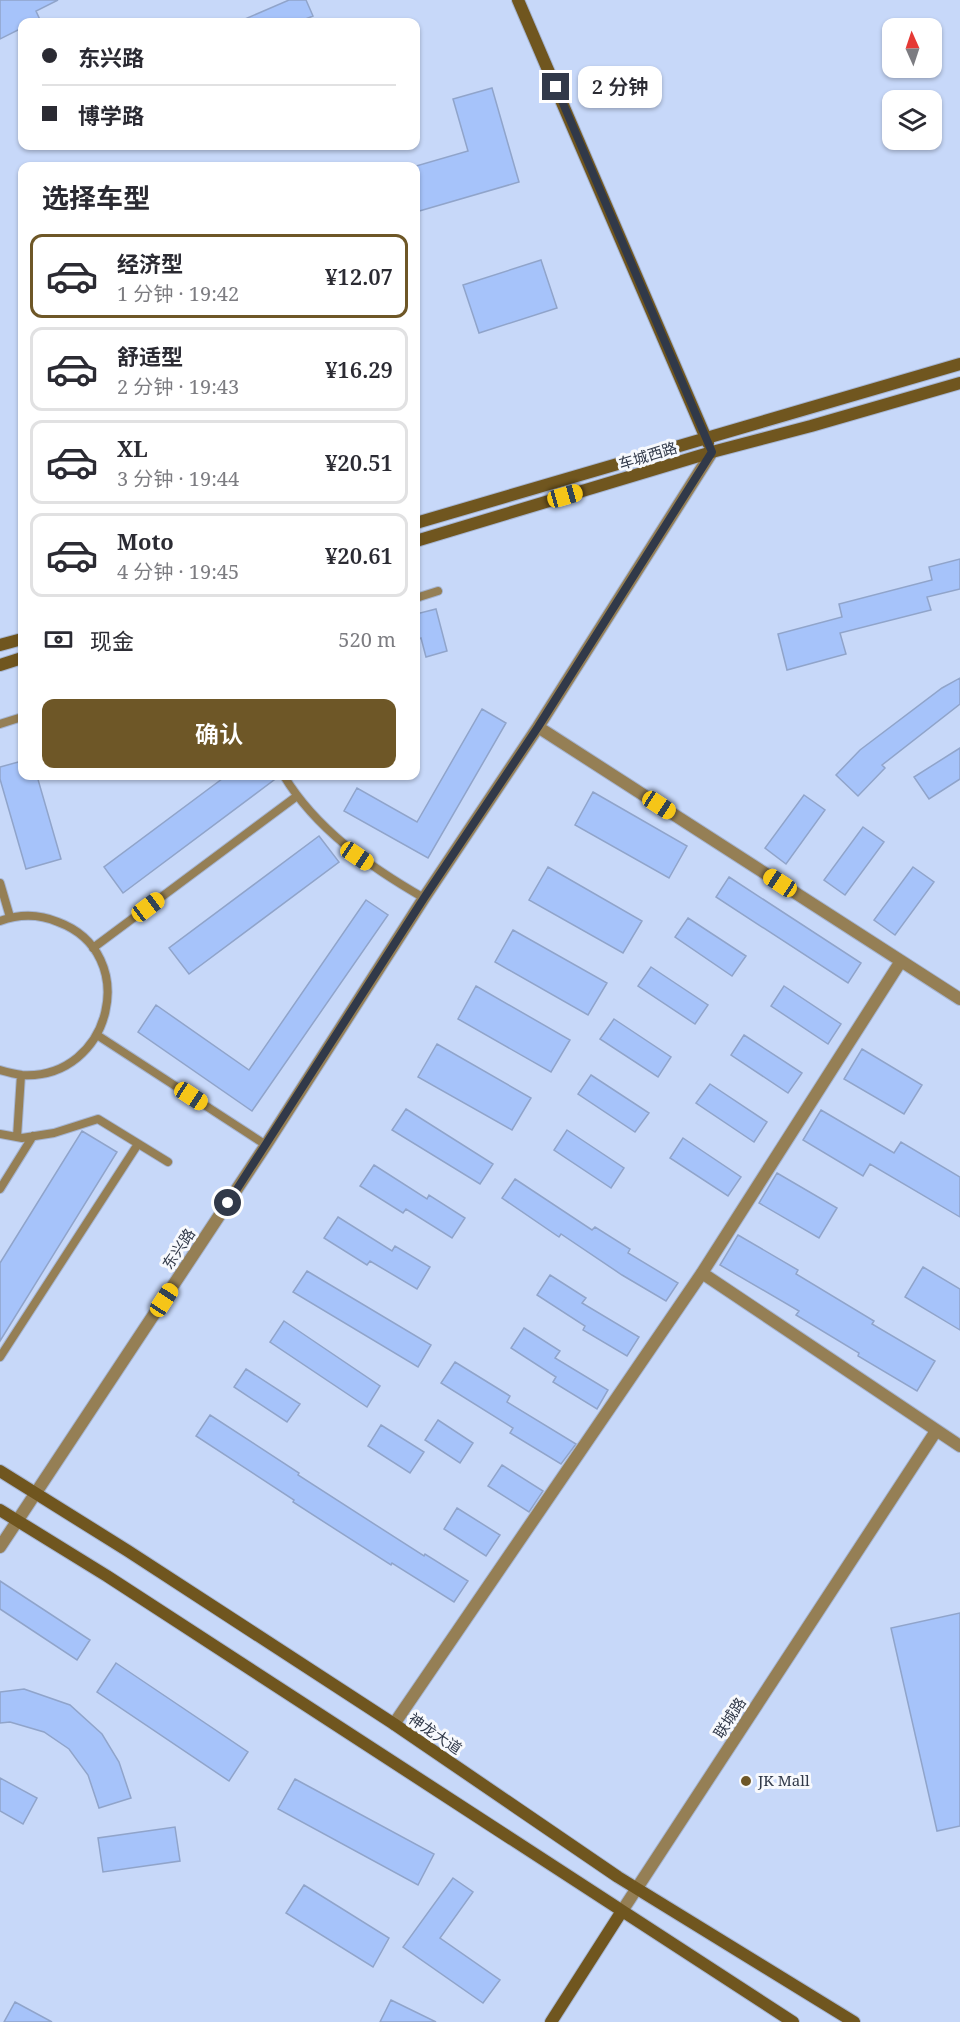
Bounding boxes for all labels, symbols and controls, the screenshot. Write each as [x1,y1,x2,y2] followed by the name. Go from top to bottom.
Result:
[882,18,942,78] north arrow
[882,18,942,150] map controls
[78,42,144,72] text: 东兴路
[577,66,661,108] callout: 2 分钟
[542,73,569,100] route end
[592,73,648,100] text: 2 分钟
[882,90,942,150] button: layers
[78,100,144,130] text: 博学路
[42,179,150,216] text: 选择车型
[117,248,183,278] text: 经济型
[45,249,99,303] icon: car
[325,261,393,291] text: ¥12.07
[117,280,239,307] text: 1 分钟 · 19:42
[117,341,183,371] text: 舒适型
[45,342,99,396] icon: car
[325,354,393,384] text: ¥16.29
[117,373,239,400] text: 2 分钟 · 19:43
[117,433,148,463] text: XL
[45,435,99,489] icon: car
[616,437,679,473] street label: 车城西路
[325,447,393,477] text: ¥20.51
[117,465,239,492] text: 3 分钟 · 19:44
[545,482,585,510] car
[117,526,174,556] text: Moto
[45,528,99,582] icon: car
[325,540,393,570] text: ¥20.61
[117,558,239,585] text: 4 分钟 · 19:45
[42,623,75,656] icon: cash
[90,625,134,655] text: 现金
[338,626,396,653] text: 520 m
[42,699,396,768] button: 确认
[639,788,679,822] car
[337,838,377,874] car
[760,866,800,900] car
[128,889,168,925] car
[171,1079,211,1113] car
[214,1189,241,1216] route start
[157,1224,199,1273] street label: 东兴路
[147,1280,181,1320] car
[709,1693,750,1742] street label: 联城路
[405,1708,466,1758] street label: 神龙大道
[757,1770,810,1790] place label: JK Mall
[739,1774,753,1788] marker: JK Mall

